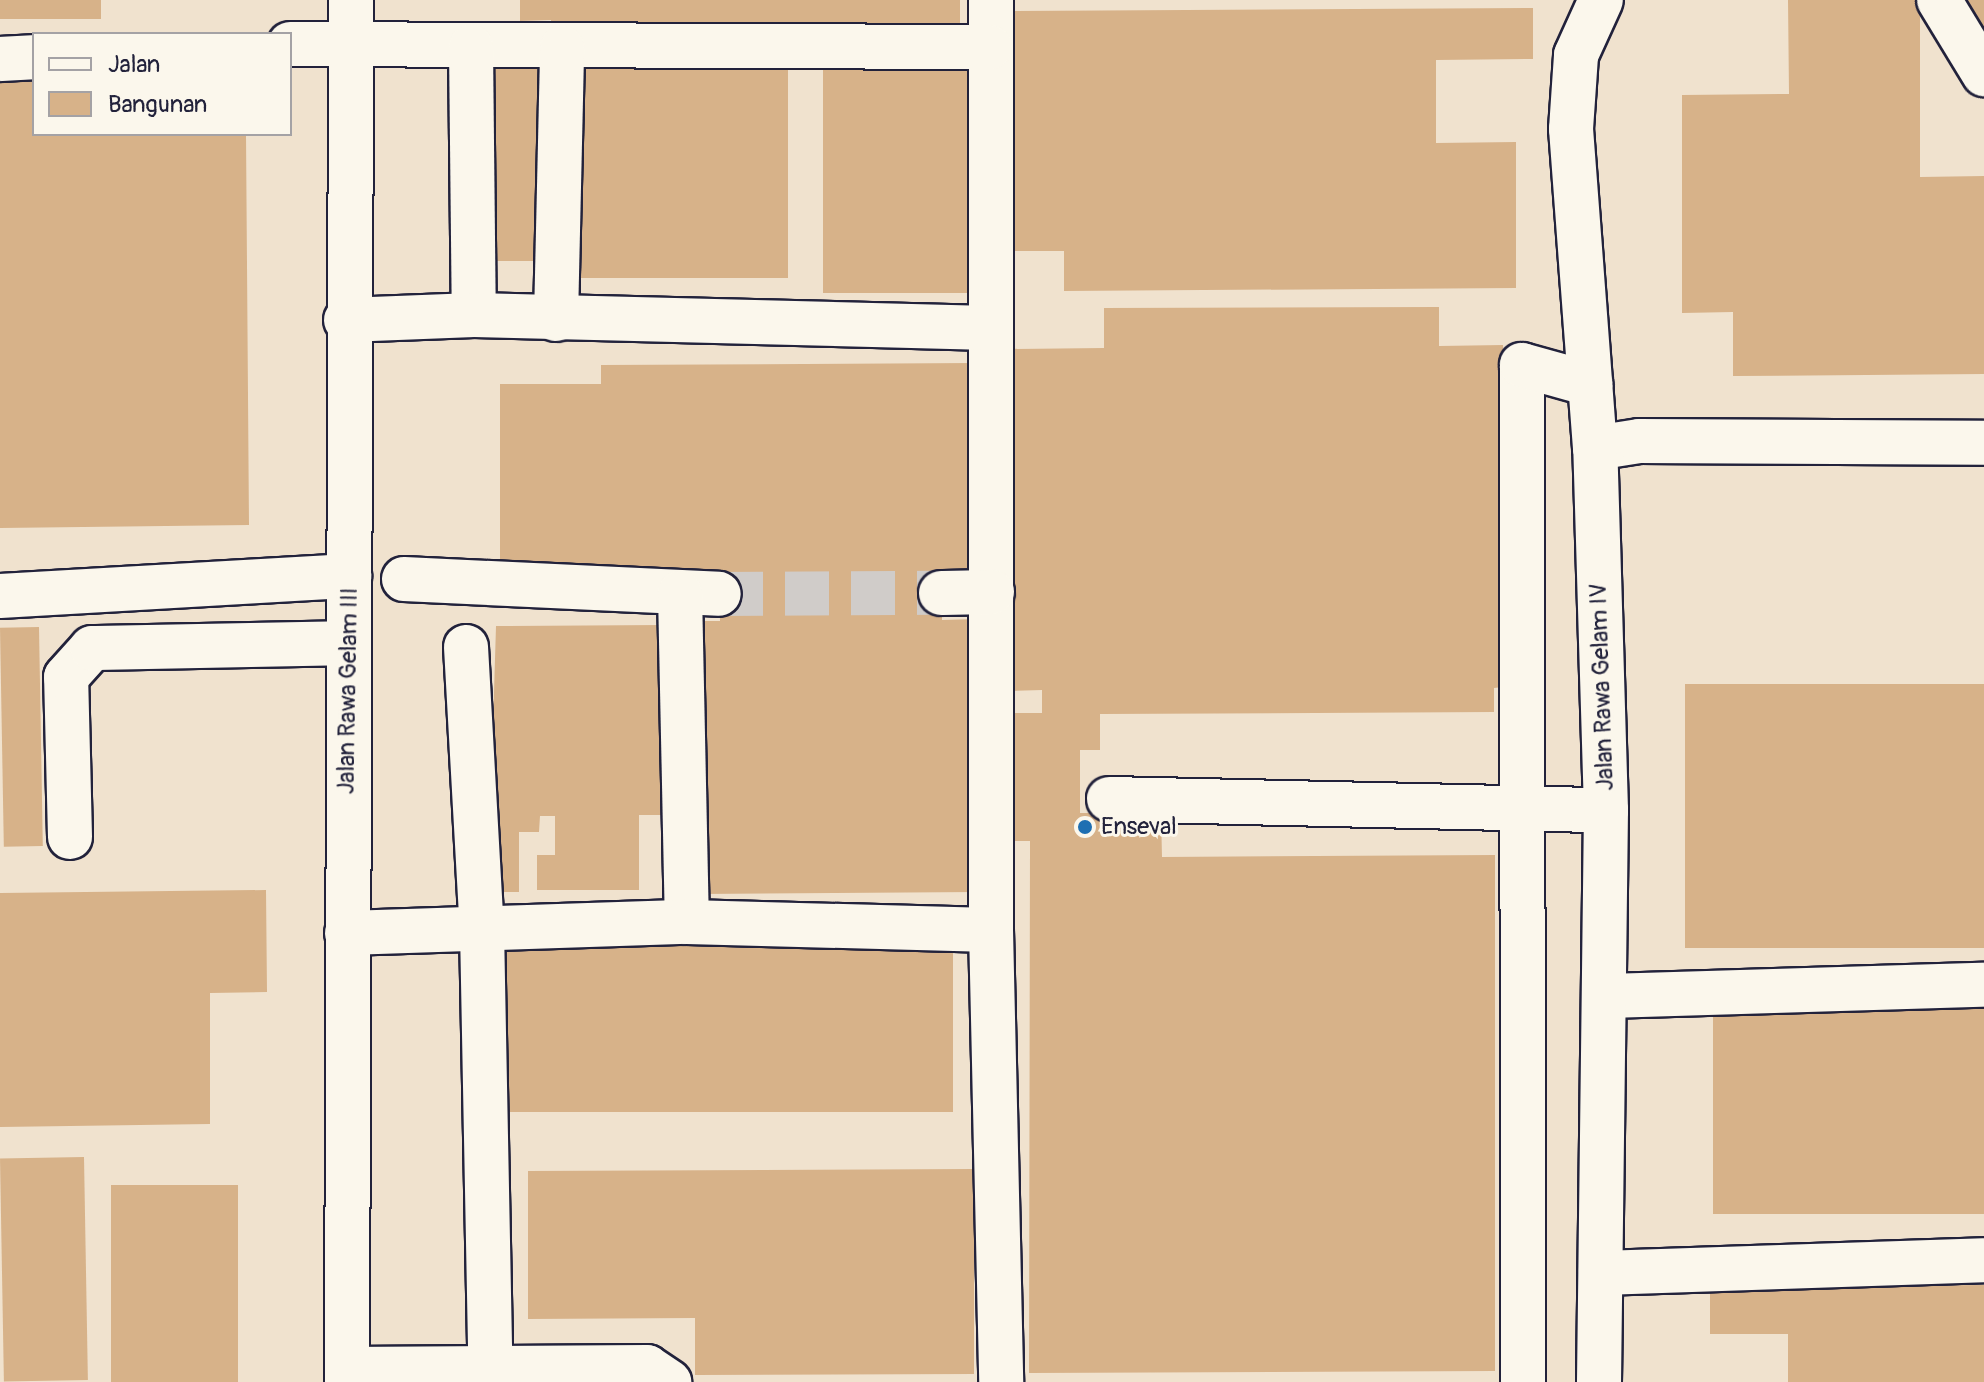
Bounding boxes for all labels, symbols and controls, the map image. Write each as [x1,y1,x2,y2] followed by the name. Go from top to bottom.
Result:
[32,32,292,136] legend
[108,50,160,79] text: Jalan
[108,90,207,119] text: Bangunan
[1584,583,1620,791] street label: Jalan Rawa Gelam IV
[332,587,364,795] street label: Jalan Rawa Gelam III
[1101,813,1177,841] place label: Enseval
[1076,818,1094,836] marker: Enseval

